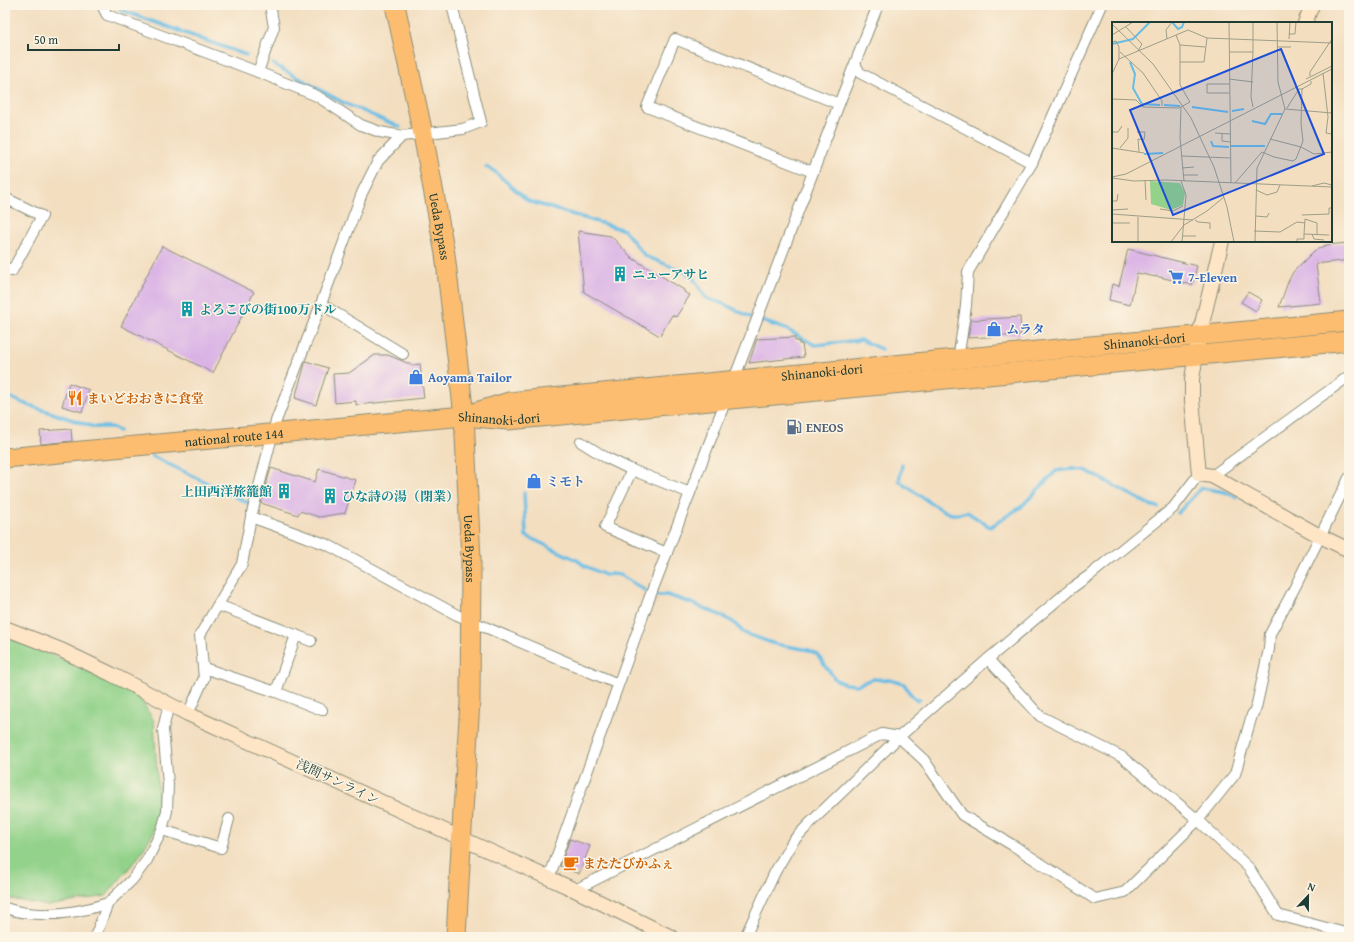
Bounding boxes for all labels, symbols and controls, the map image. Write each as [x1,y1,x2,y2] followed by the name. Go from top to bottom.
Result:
[1112,22,1332,242] inset map
[28,26,119,52] scale bar
[34,31,58,48] text: 50 m
[424,191,455,261] street label: Ueda Bypass
[611,265,629,283] building icon: ニューアサヒ
[632,265,709,284] place label: ニューアサヒ
[1167,268,1185,286] supermarket icon: 7-Eleven
[1188,268,1238,287] place label: 7-Eleven
[178,300,196,318] building icon: よろこびの街100万ドル
[199,300,336,319] place label: よろこびの街100万ドル
[985,320,1003,338] shop icon: ムラタ
[1006,320,1045,339] place label: ムラタ
[1103,327,1187,354] street label: Shinanoki-dori
[780,358,864,385] street label: Shinanoki-dori
[407,368,425,386] shop icon: Aoyama Tailor
[428,368,512,387] place label: Aoyama Tailor
[66,389,84,407] restaurant icon: まいどおおきに食堂
[87,389,204,408] place label: まいどおおきに食堂
[457,407,541,430] street label: Shinanoki-dori
[785,418,803,436] fuel station icon: ENEOS
[806,418,844,437] place label: ENEOS
[184,423,284,451] street label: national route 144
[525,472,543,490] shop icon: ミモト
[546,472,585,491] place label: ミモト
[181,482,272,501] place label: 上田西洋旅籠館
[275,482,293,500] building icon: 上田西洋旅籠館
[321,487,339,505] building icon: ひな詩の湯（閉業）
[342,487,459,506] place label: ひな詩の湯（閉業）
[459,514,481,583] street label: Ueda Bypass
[293,754,383,810] street label: 浅間サンライン
[562,854,580,872] cafe icon: またたびかふぇ
[583,854,674,873] place label: またたびかふぇ
[1288,876,1328,916] north arrow
[1305,878,1319,896] text: N

